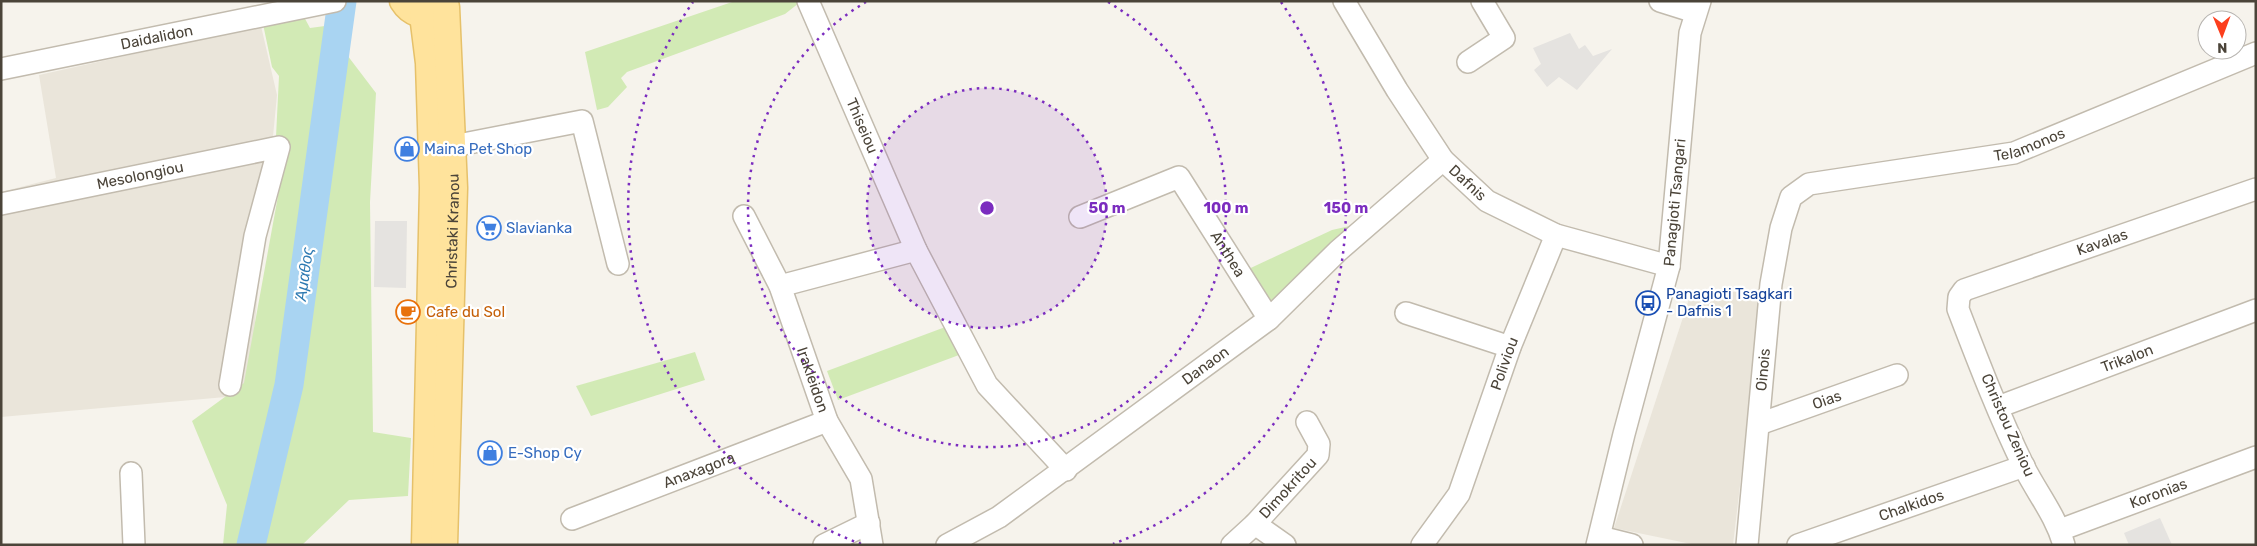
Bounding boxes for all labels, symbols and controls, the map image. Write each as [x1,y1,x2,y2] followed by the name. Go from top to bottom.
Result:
[2197,10,2247,60] north arrow
[119,21,195,53] street label: Daidalidon
[2217,39,2227,56] text: N
[842,95,882,156] street label: Thiseiou
[1992,124,2068,165] street label: Telamonos
[394,136,420,162] shop icon: Maina Pet Shop
[1660,138,1689,267] street label: Panagioti Tsangari
[424,140,532,158] place label: Maina Pet Shop
[95,158,185,193] street label: Mesolongiou
[1445,161,1490,205] street label: Dafnis
[442,173,463,289] street label: Christaki Kranou
[978,199,996,217] centre of rings
[1089,199,1125,217] text: 50 m
[1204,199,1248,217] text: 100 m
[1324,199,1368,217] text: 150 m
[476,215,502,241] supermarket icon: Slavianka
[506,219,572,237] place label: Slavianka
[2074,225,2130,259] street label: Kavalas
[1207,228,1249,280] street label: Anthea
[291,246,317,303] water label: Άμαθος
[1666,285,1792,320] place label: Panagioti Tsagkari - Dafnis 1
[1635,290,1661,316] bus stop icon: Panagioti Tsagkari - Dafnis 1
[395,299,421,325] cafe icon: Cafe du Sol
[426,303,505,321] place label: Cafe du Sol
[1487,334,1522,393] street label: Poliviou
[2099,340,2156,376] street label: Trikalon
[1178,343,1232,389] street label: Danaon
[793,345,832,415] street label: Irakleidon
[1752,347,1774,392] street label: Oinois
[1977,371,2039,479] street label: Christou Zeniou
[1810,386,1844,413] street label: Oias
[477,440,503,466] shop icon: E-Shop Cy
[508,444,582,462] place label: E-Shop Cy
[661,448,737,492] street label: Anaxagora
[1255,454,1320,522] street label: Dimokritou
[2127,474,2190,512] street label: Koronias
[1876,486,1947,525] street label: Chalkidos

